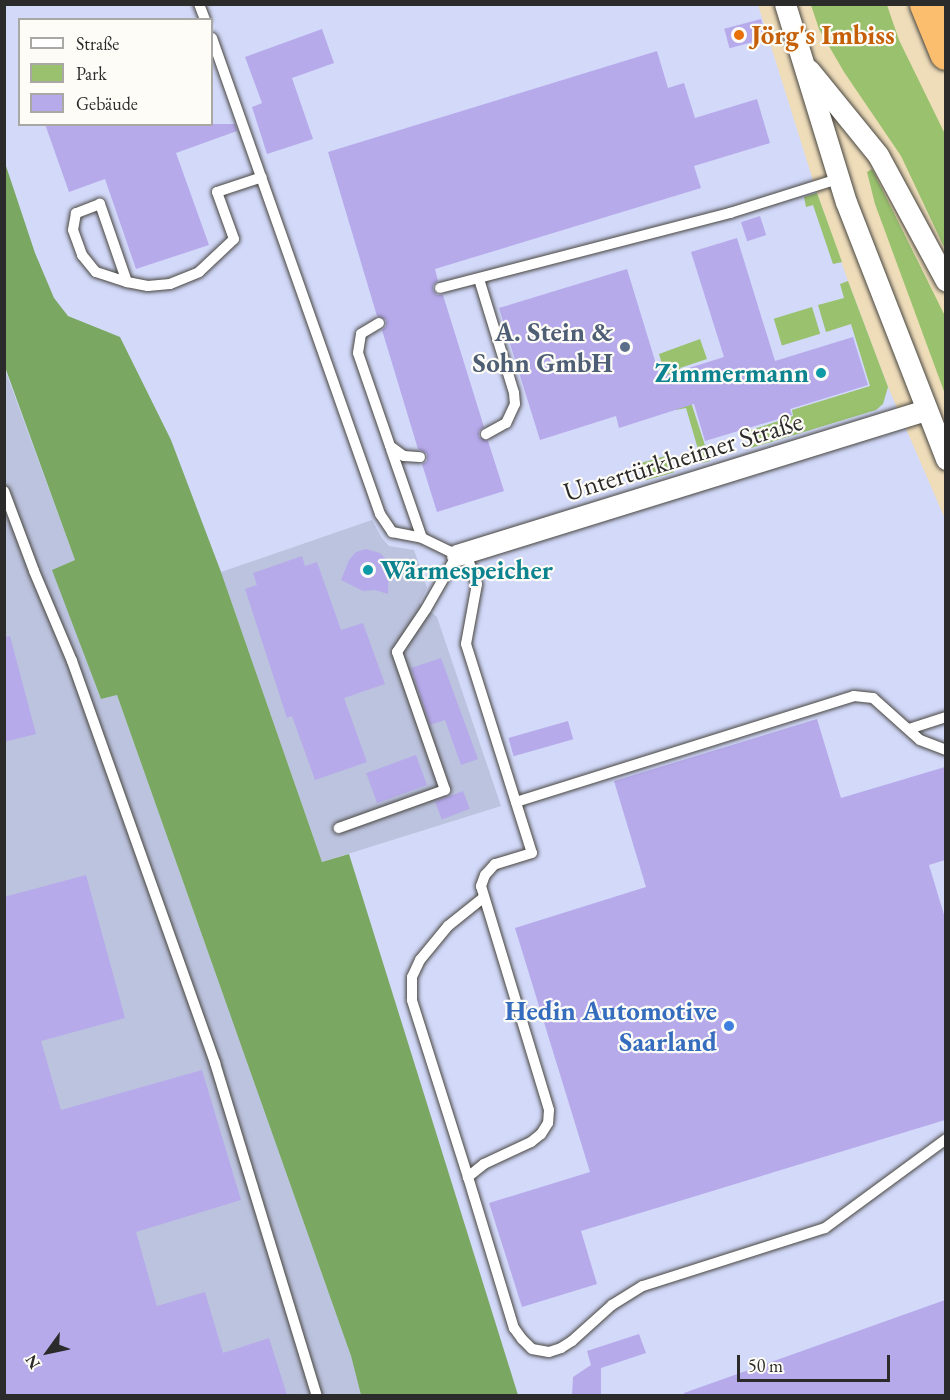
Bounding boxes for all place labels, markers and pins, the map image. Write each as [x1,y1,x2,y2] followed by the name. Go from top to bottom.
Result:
[751,19,895,51] place label: Jörg's Imbiss
[732,28,746,42] marker: Jörg's Imbiss
[473,315,613,378] place label: A. Stein & Sohn GmbH
[618,340,632,354] marker: A. Stein & Sohn GmbH
[655,357,809,389] place label: Zimmermann
[814,366,828,380] marker: Zimmermann
[380,554,553,586] place label: Wärmespeicher
[361,563,375,577] marker: Wärmespeicher
[505,994,717,1057] place label: Hedin Automotive Saarland
[722,1019,736,1033] marker: Hedin Automotive Saarland

